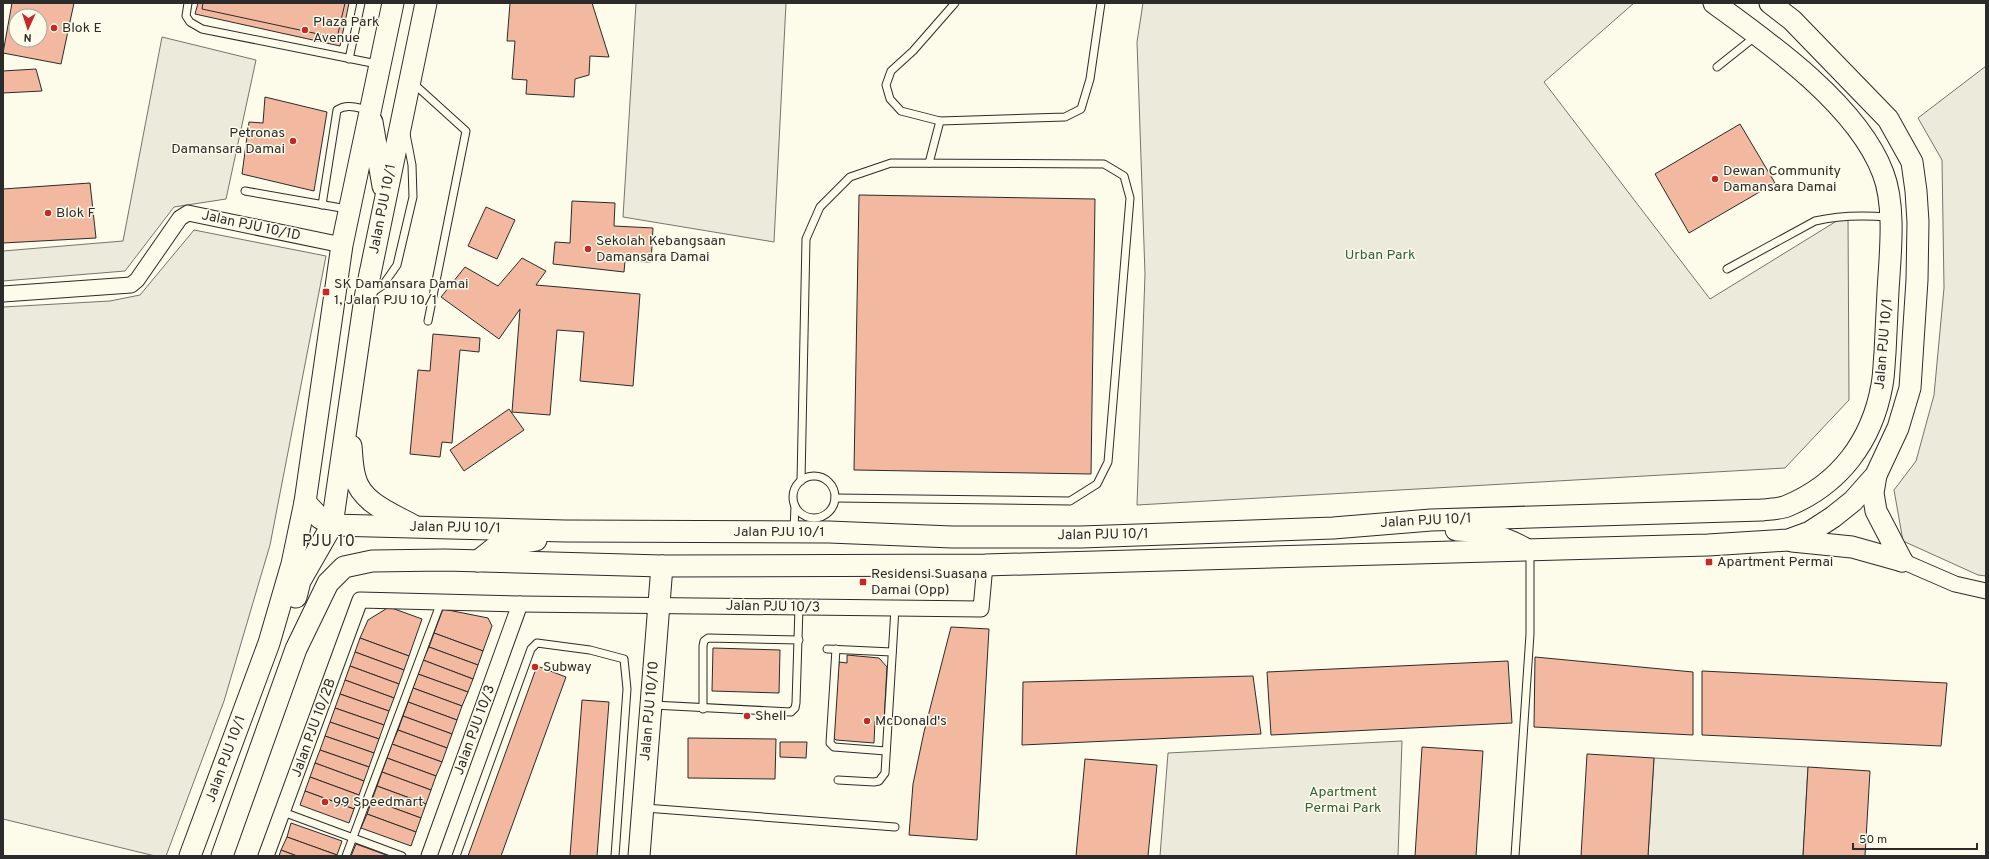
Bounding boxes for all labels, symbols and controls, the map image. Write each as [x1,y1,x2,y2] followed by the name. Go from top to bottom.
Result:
[8,8,48,48] north arrow
[313,14,379,47] place label: Plaza Park Avenue
[62,20,102,37] place label: Blok E
[49,23,59,33] marker: Blok E
[300,25,310,35] marker: Plaza Park Avenue
[23,30,32,44] text: N
[171,125,285,158] place label: Petronas Damansara Damai
[288,136,298,146] marker: Petronas Damansara Damai
[366,163,400,255] street label: Jalan PJU 10/1
[1723,163,1841,196] place label: Dewan Community Damansara Damai
[1710,174,1720,184] marker: Dewan Community Damansara Damai
[56,205,95,222] place label: Blok F
[200,207,302,245] street label: Jalan PJU 10/1D
[43,208,53,218] marker: Blok F
[596,233,726,266] place label: Sekolah Kebangsaan Damansara Damai
[583,244,593,254] marker: Sekolah Kebangsaan Damansara Damai
[1345,247,1415,264] park label: Urban Park
[334,276,469,309] place label: SK Damansara Damai 1, Jalan PJU 10/1
[321,287,331,297] marker: SK Damansara Damai 1, Jalan PJU 10/1
[1872,298,1896,390] street label: Jalan PJU 10/1
[1380,510,1472,532] street label: Jalan PJU 10/1
[409,519,501,537] street label: Jalan PJU 10/1
[733,524,825,541] street label: Jalan PJU 10/1
[1057,526,1149,544] street label: Jalan PJU 10/1
[302,532,356,552] district label: PJU 10
[1717,554,1833,571] place label: Apartment Permai
[1704,557,1714,567] marker: Apartment Permai
[871,566,987,599] place label: Residensi Suasana Damai (Opp)
[858,577,868,587] marker: Residensi Suasana Damai (Opp)
[726,598,820,616] street label: Jalan PJU 10/3
[543,659,592,676] place label: Subway
[637,660,663,762] street label: Jalan PJU 10/10
[530,662,540,672] marker: Subway
[288,676,340,780] street label: Jalan PJU 10/2B
[451,683,499,777] street label: Jalan PJU 10/3
[755,708,786,725] place label: Shell
[742,711,752,721] marker: Shell
[202,713,250,805] street label: Jalan PJU 10/1
[875,713,947,730] place label: McDonald's
[862,716,872,726] marker: McDonald's
[1305,784,1381,817] park label: Apartment Permai Park
[333,794,423,811] place label: 99 Speedmart
[320,797,330,807] marker: 99 Speedmart
[1853,825,1977,851] scale bar
[1859,832,1887,848] text: 50 m

